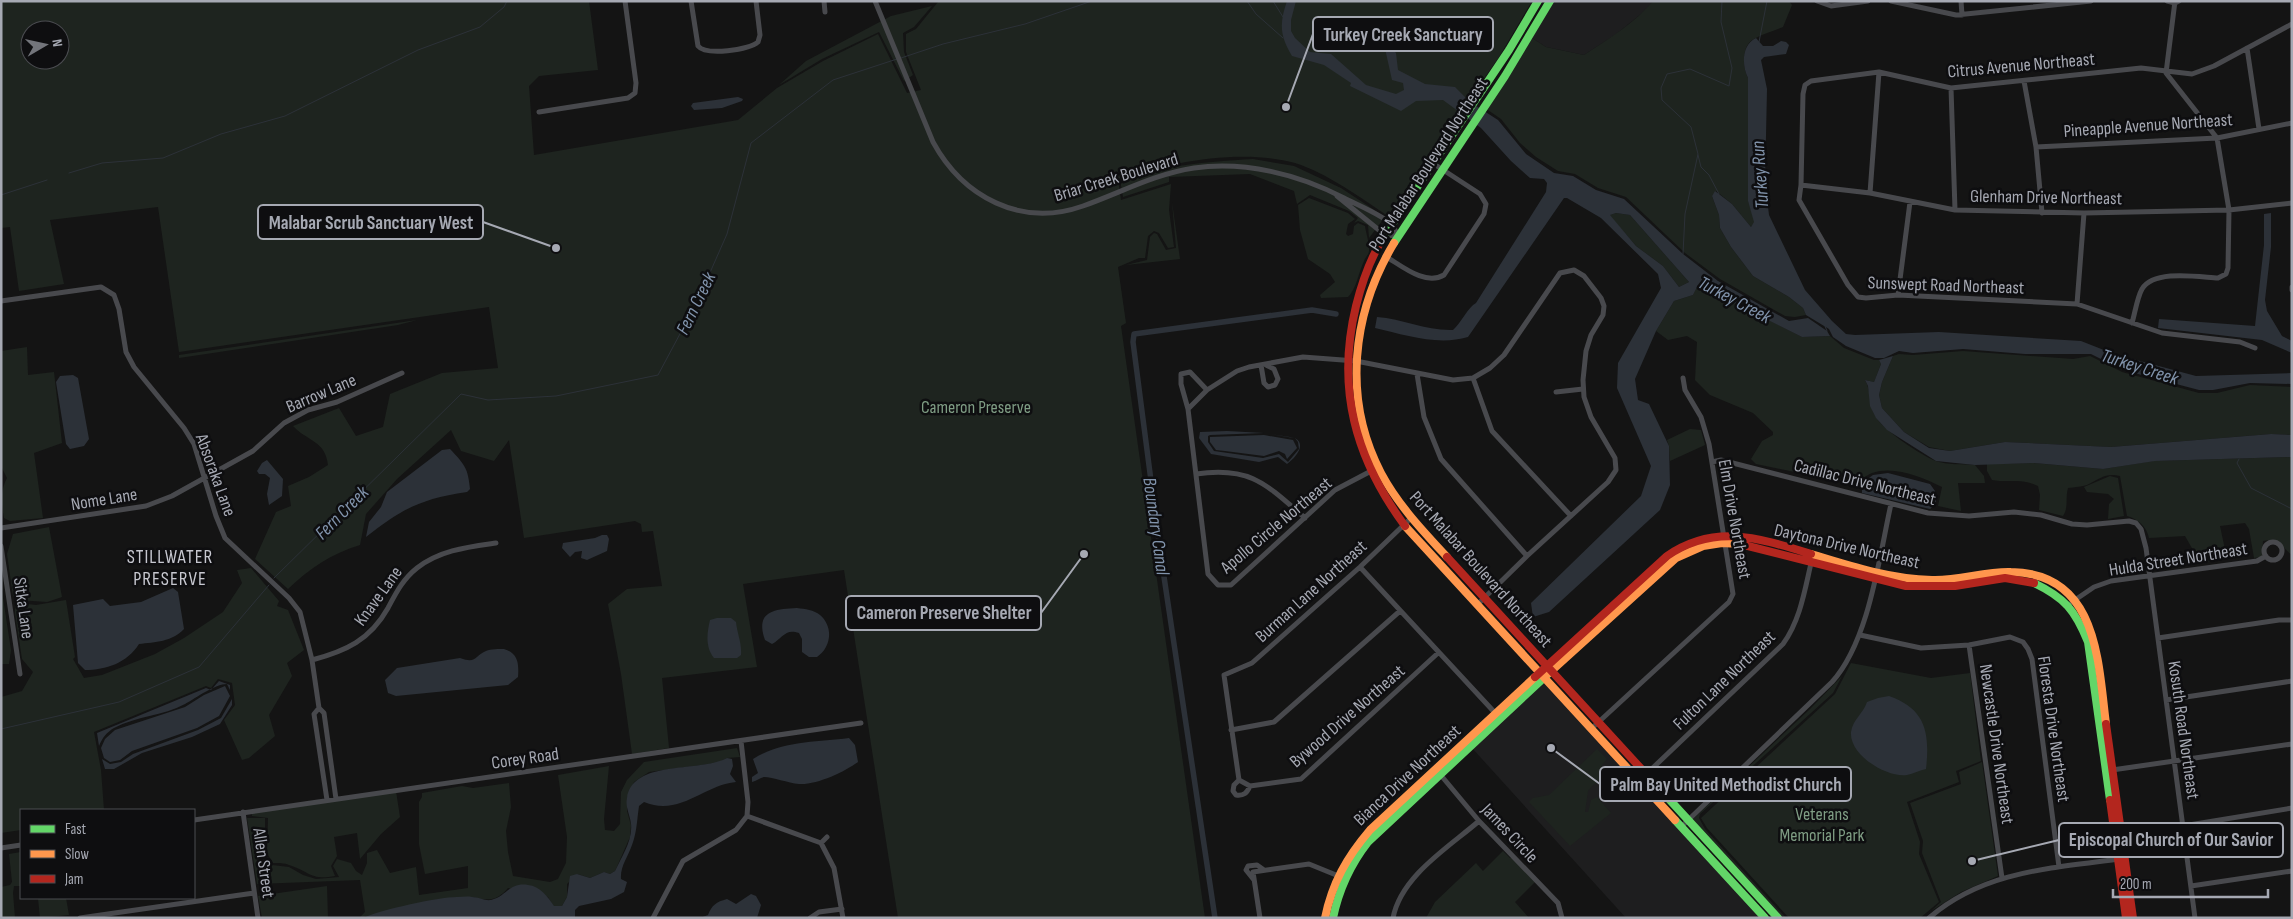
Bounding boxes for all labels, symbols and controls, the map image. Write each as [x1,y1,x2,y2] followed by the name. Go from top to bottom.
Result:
[1313,17,1493,51] callout: Turkey Creek Sanctuary
[20,20,70,70] north arrow
[1323,24,1483,47] text: Turkey Creek Sanctuary
[48,38,66,48] text: N
[1947,49,2096,82] street label: Citrus Avenue Northeast
[1364,73,1493,255] street label: Port Malabar Boulevard Northeast
[2063,109,2234,142] street label: Pineapple Avenue Northeast
[1747,140,1774,210] water label: Turkey Run
[1052,149,1181,206] street label: Briar Creek Boulevard
[1970,186,2123,209] street label: Glenham Drive Northeast
[258,205,483,239] callout: Malabar Scrub Sanctuary West
[269,212,473,235] text: Malabar Scrub Sanctuary West
[671,268,722,339] water label: Fern Creek
[1694,272,1776,330] water label: Turkey Creek
[1867,272,2025,299] street label: Sunswept Road Northeast
[2098,344,2182,391] water label: Turkey Creek
[283,369,359,418] street label: Barrow Lane
[921,397,1031,418] park label: Cameron Preserve
[191,430,240,519] street label: Absoraka Lane
[1792,455,1939,510] street label: Cadillac Drive Northeast
[1714,458,1755,581] street label: Elm Drive Northeast
[1216,472,1337,579] street label: Apollo Circle Northeast
[1137,476,1174,577] water label: Boundary Canal
[310,481,374,545] water label: Fern Creek
[69,484,139,515] street label: Nome Lane
[1405,487,1557,652] street label: Port Malabar Boulevard Northeast
[1772,520,1922,574] street label: Daytona Drive Northeast
[1251,536,1372,647] street label: Burman Lane Northeast
[2108,538,2249,581] street label: Hulda Street Northeast
[127,546,213,591] district label: STILLWATER PRESERVE
[350,563,407,630] street label: Knave Lane
[9,576,38,640] street label: Sitka Lane
[846,596,1041,630] callout: Cameron Preserve Shelter
[856,602,1032,625] text: Cameron Preserve Shelter
[1669,626,1780,734] street label: Fulton Lane Northeast
[2033,655,2074,804] street label: Floresta Drive Northeast
[1285,660,1410,772] street label: Bywood Drive Northeast
[2163,660,2204,801] street label: Kosuth Road Northeast
[1975,663,2018,826] street label: Newcastle Drive Northeast
[1350,720,1465,830] street label: Bianca Drive Northeast
[490,743,560,774] street label: Corey Road
[1600,767,1851,801] callout: Palm Bay United Methodist Church
[1610,774,1842,797] text: Palm Bay United Methodist Church
[1476,799,1542,867] street label: James Circle
[1780,804,1865,846] park label: Veterans Memorial Park
[20,809,195,899] legend
[65,820,87,839] text: Fast
[2059,823,2283,857] callout: Episcopal Church of Our Savior
[248,826,279,900] street label: Allen Street
[2069,829,2273,852] text: Episcopal Church of Our Savior
[65,845,89,864] text: Slow
[2113,866,2268,898] scale bar
[64,870,83,889] text: Jam
[2120,875,2152,894] text: 200 m

